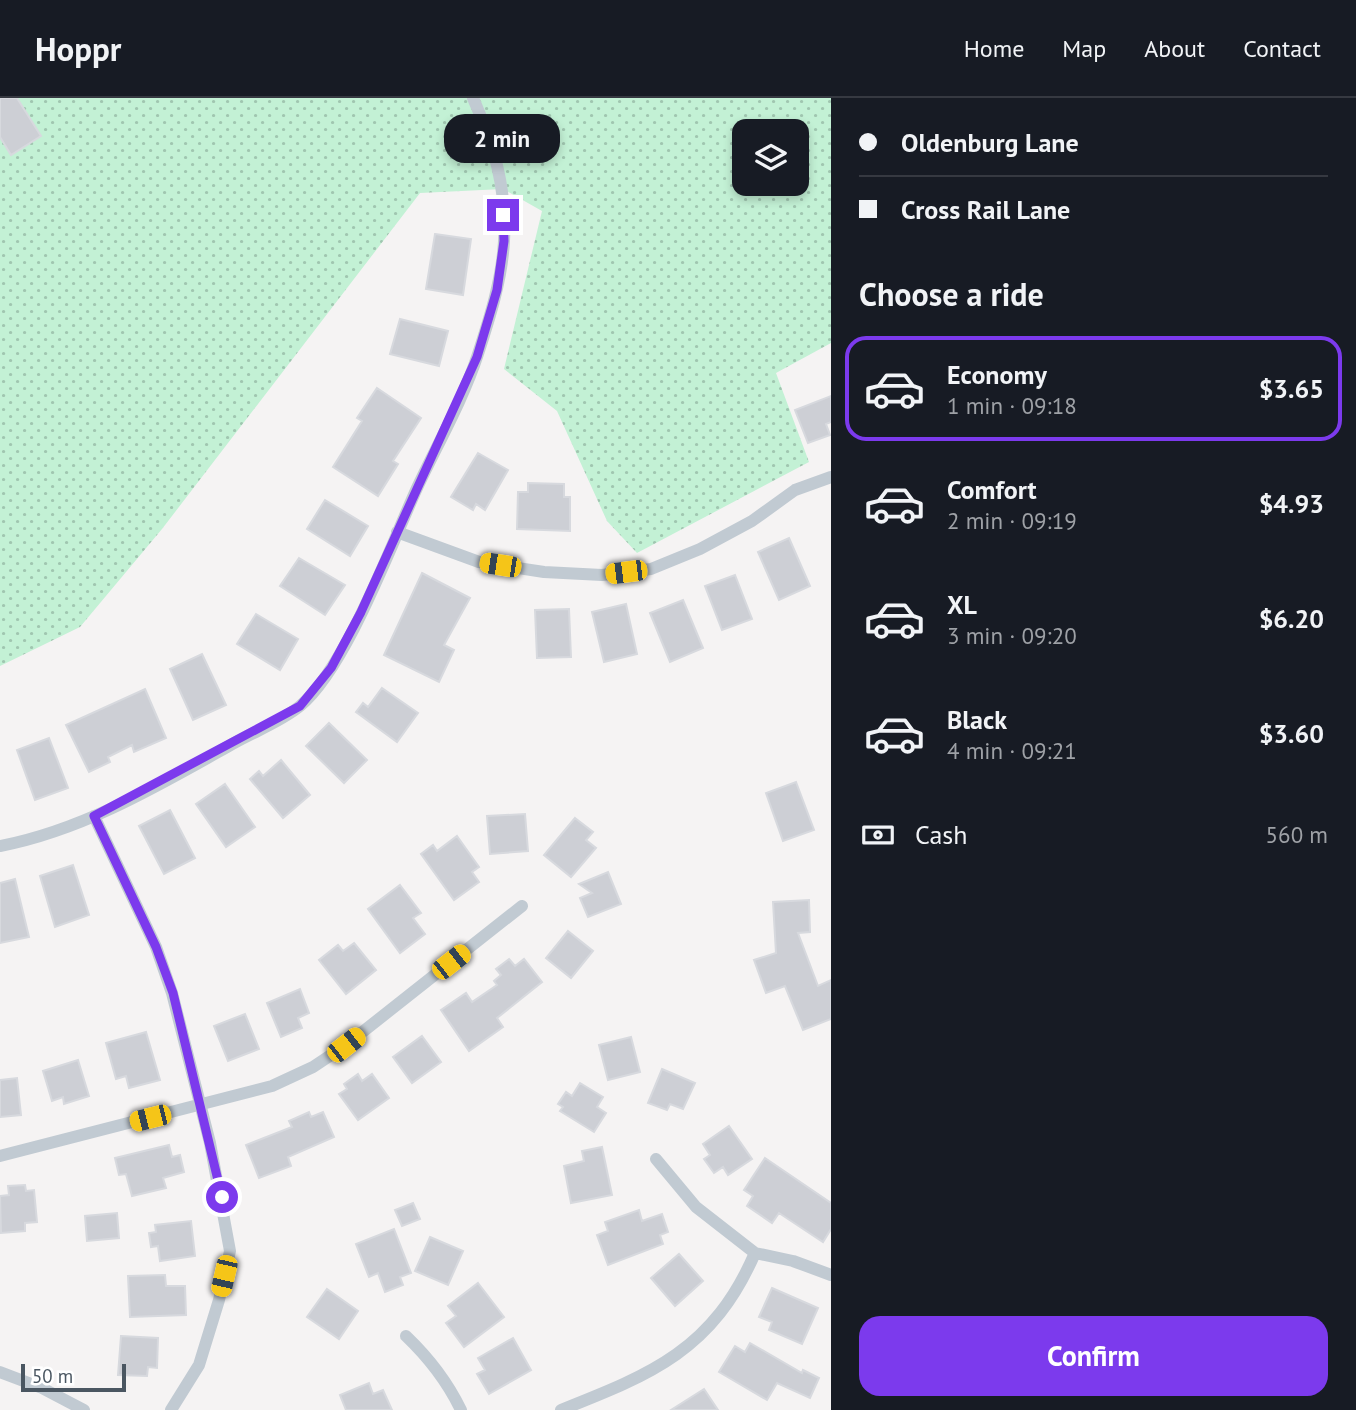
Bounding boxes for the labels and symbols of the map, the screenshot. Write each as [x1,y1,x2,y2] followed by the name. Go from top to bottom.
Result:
[445,114,561,162] callout: 2 min
[487,199,519,231] route end
[478,551,523,579] car
[604,559,649,585] car
[428,941,475,983] car
[323,1024,370,1066] car
[128,1103,173,1133] car
[206,1181,238,1213] route start
[210,1253,239,1299] car
[21,1361,126,1393] scale bar

